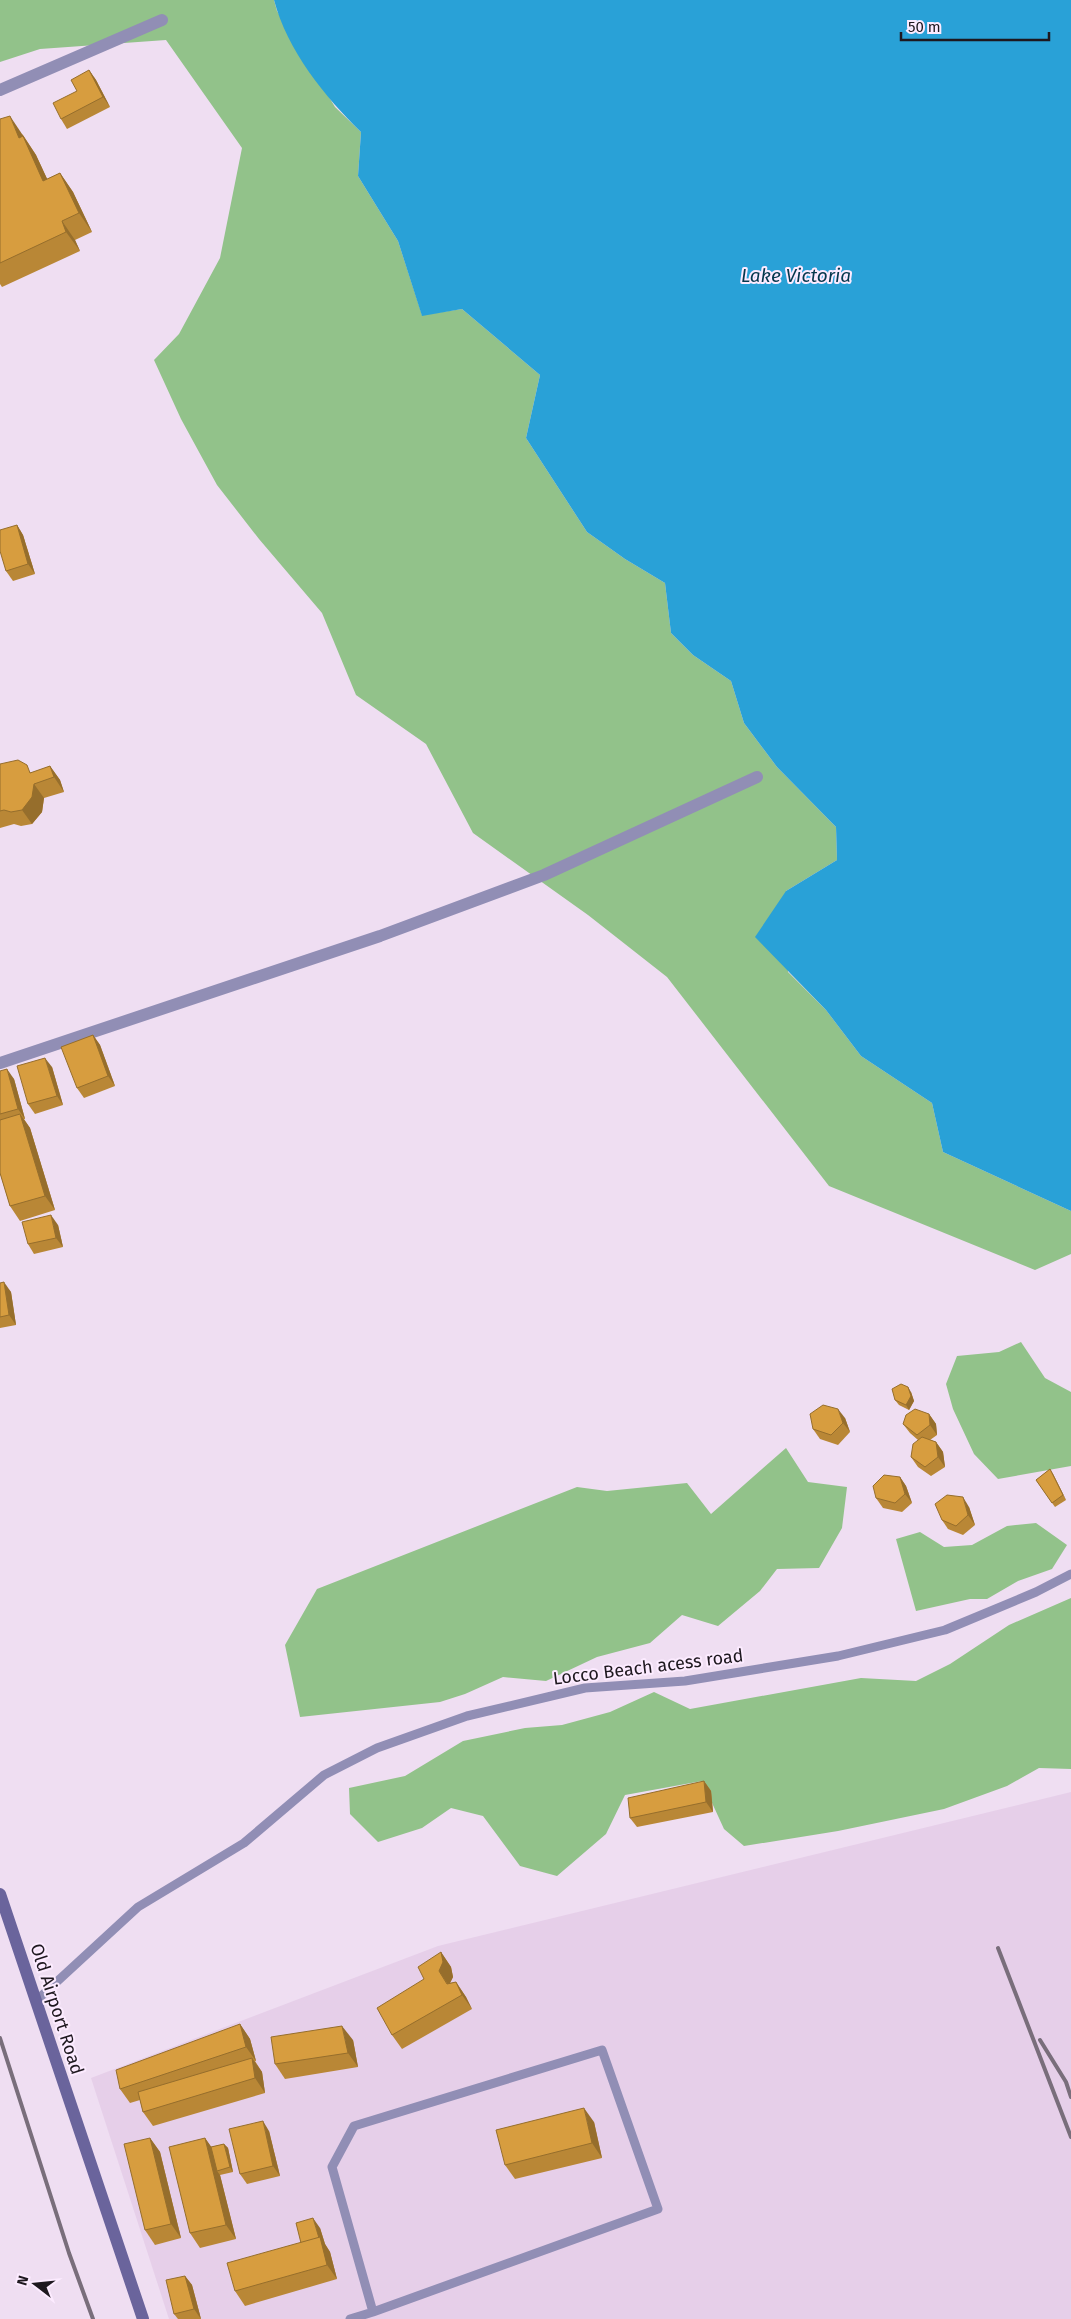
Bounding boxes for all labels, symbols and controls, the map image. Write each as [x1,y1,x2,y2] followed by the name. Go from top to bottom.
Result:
[901,10,1048,42] scale bar
[908,18,941,36] text: 50 m
[741,264,851,287] water label: Lake Victoria
[552,1644,744,1690] street label: Locco Beach acess road
[25,1941,89,2077] street label: Old Airport Road
[10,2259,60,2309] north arrow
[14,2274,32,2287] text: N

